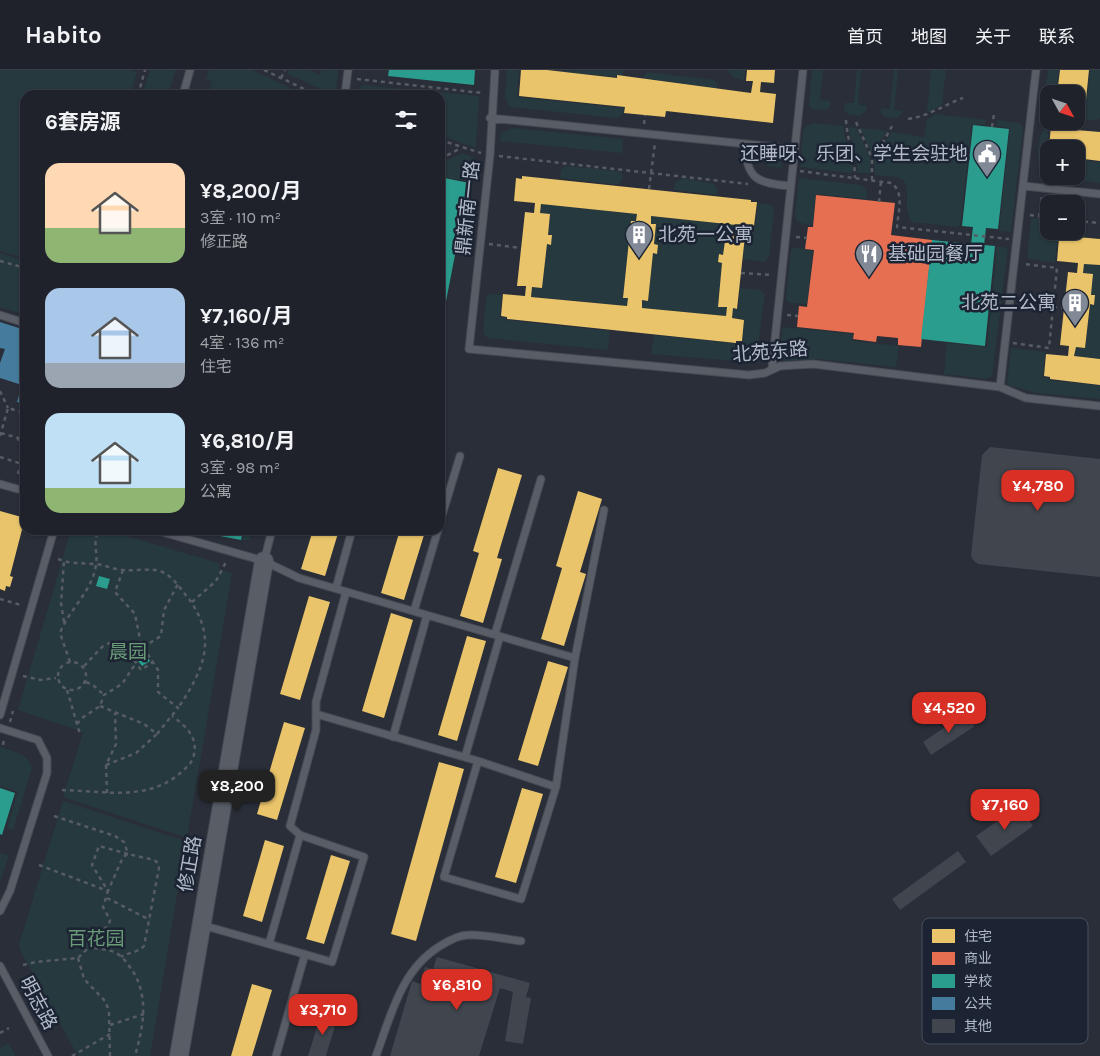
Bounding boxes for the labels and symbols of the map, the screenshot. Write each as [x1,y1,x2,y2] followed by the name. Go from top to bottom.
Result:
[1040,85,1085,130] north arrow
[972,139,1002,178] public building icon: 还睡呀、乐团、学生会驻地
[740,143,968,165] place label: 还睡呀、乐团、学生会驻地
[452,160,484,256] street label: 鼎新南一路
[624,220,654,259] building icon: 北苑一公寓
[658,224,753,246] place label: 北苑一公寓
[854,239,884,278] restaurant icon: 基础园餐厅
[888,243,983,265] place label: 基础园餐厅
[1060,288,1090,327] building icon: 北苑二公寓
[961,292,1056,314] place label: 北苑二公寓
[731,338,809,366] street label: 北苑东路
[997,470,1079,512] pin: ¥4,780
[109,641,147,663] park label: 晨园
[908,692,990,734] pin: ¥4,520
[196,770,278,812] pin: ¥8,200
[964,788,1046,831] pin: ¥7,160
[174,834,206,894] street label: 修正路
[922,918,1088,1044] legend
[67,928,125,950] park label: 百花园
[964,928,992,945] text: 住宅
[964,950,992,967] text: 商业
[416,968,498,1011] pin: ¥6,810
[15,973,61,1033] street label: 明志路
[964,973,992,990] text: 学校
[282,994,364,1036] pin: ¥3,710
[964,995,992,1012] text: 公共
[964,1018,992,1035] text: 其他

